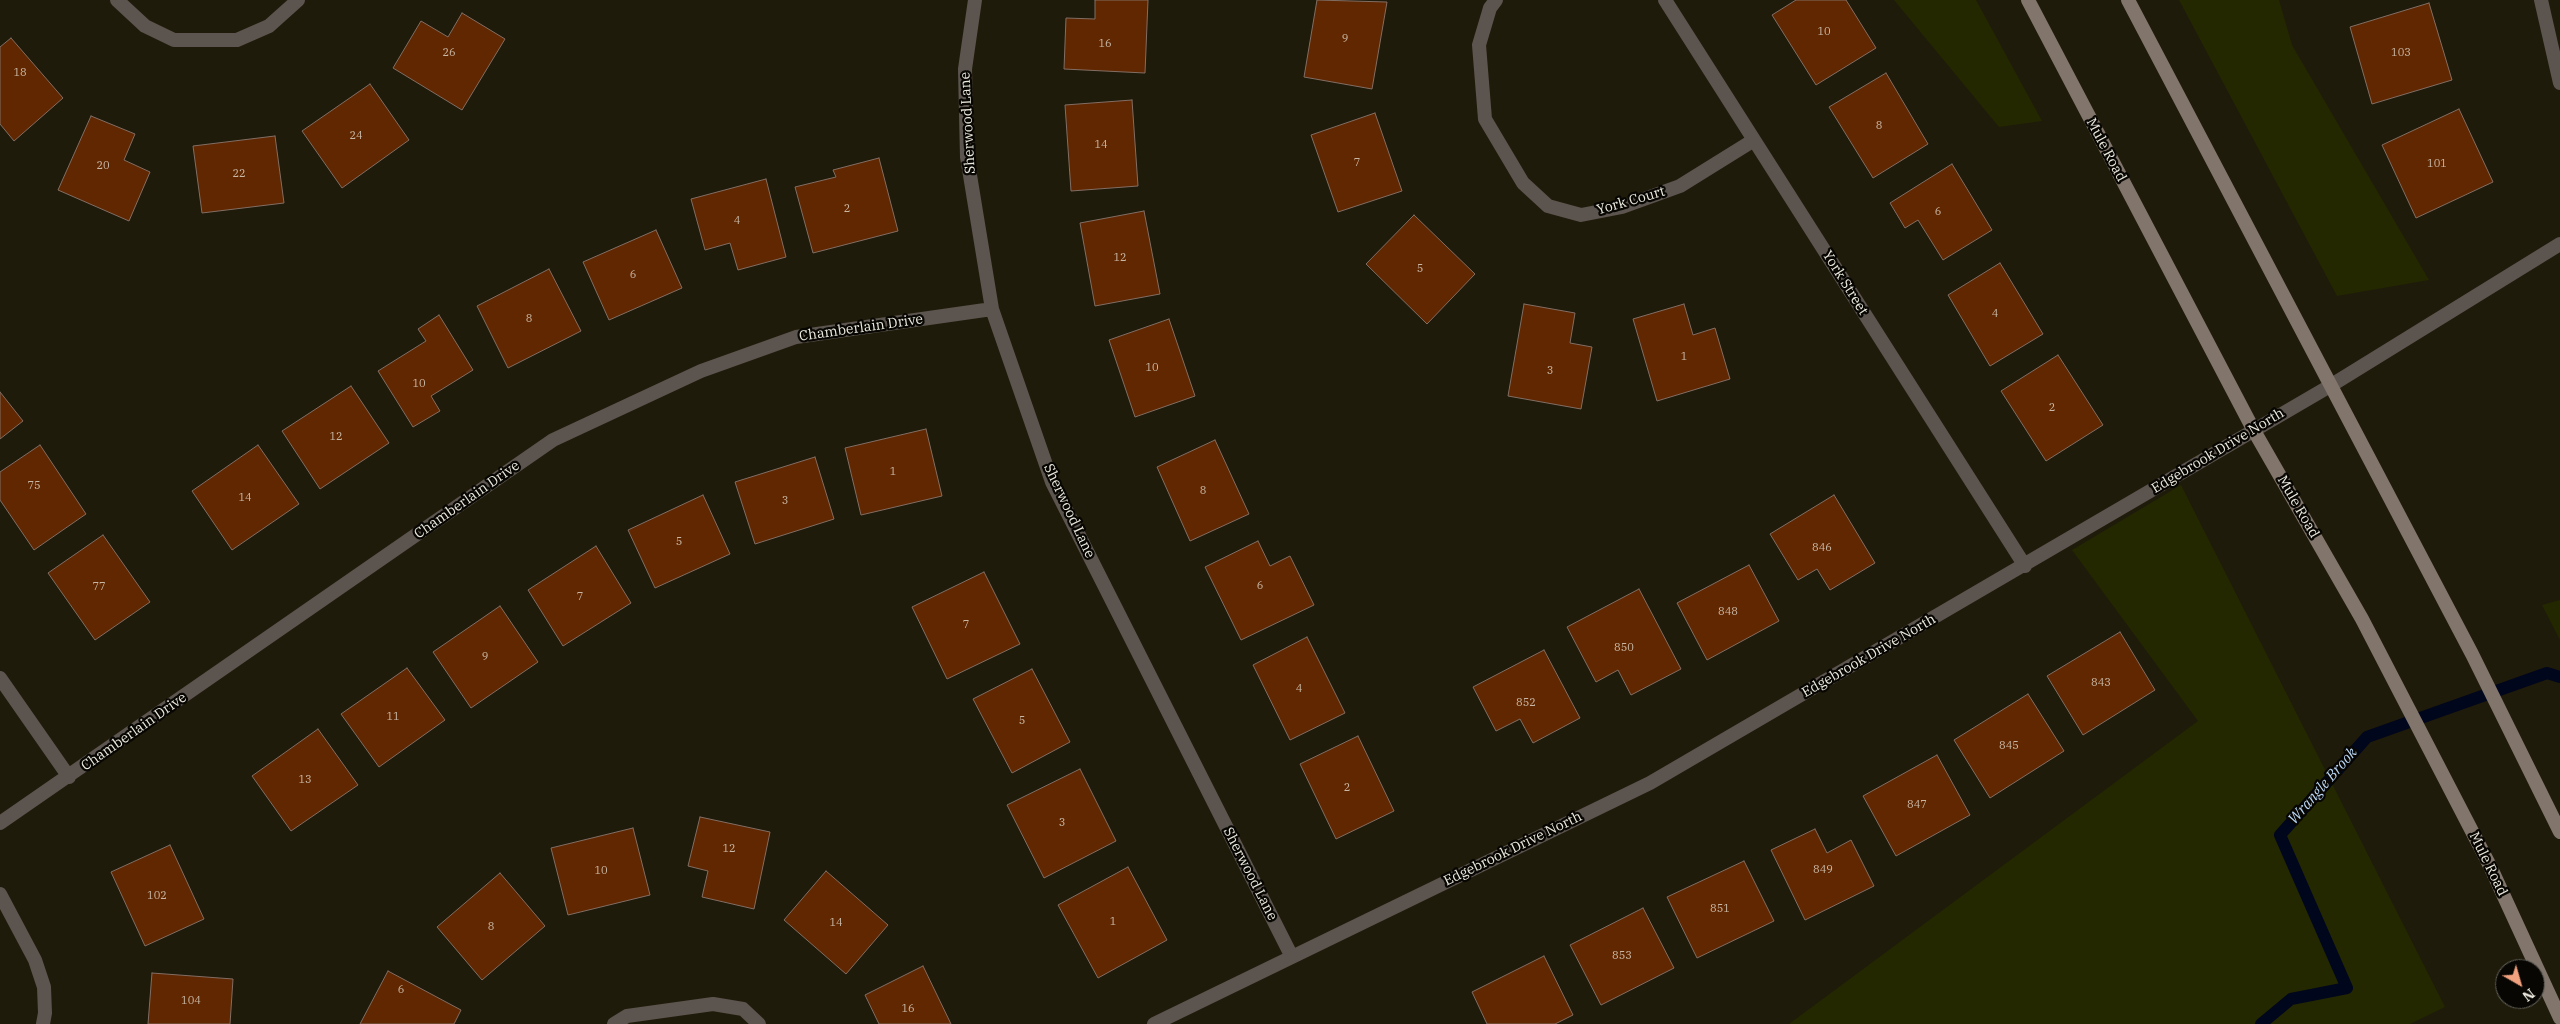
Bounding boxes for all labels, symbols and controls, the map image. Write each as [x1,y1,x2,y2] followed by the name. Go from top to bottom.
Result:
[1817,25,1831,39] house number: 10
[1342,32,1348,46] house number: 9
[1098,37,1112,51] house number: 16
[442,46,456,60] house number: 26
[2391,46,2411,60] house number: 103
[13,66,27,80] house number: 18
[957,72,979,174] street label: Sherwood Lane
[2082,115,2130,185] street label: Mule Road
[1876,119,1882,133] house number: 8
[349,129,363,143] house number: 24
[1094,138,1108,152] house number: 14
[1354,156,1360,170] house number: 7
[2427,157,2447,171] house number: 101
[96,159,110,173] house number: 20
[232,167,246,181] house number: 22
[1595,183,1667,219] street label: York Court
[844,202,850,216] house number: 2
[1935,205,1941,219] house number: 6
[734,214,740,228] house number: 4
[1819,248,1871,318] street label: York Street
[1113,251,1127,265] house number: 12
[1417,262,1423,276] house number: 5
[630,268,636,282] house number: 6
[1992,307,1998,321] house number: 4
[798,311,924,345] street label: Chamberlain Drive
[526,312,532,326] house number: 8
[1681,350,1687,364] house number: 1
[1145,361,1159,375] house number: 10
[1547,364,1553,378] house number: 3
[412,377,426,391] house number: 10
[2049,401,2055,415] house number: 2
[2149,405,2287,497] street label: Edgebrook Drive North
[329,430,343,444] house number: 12
[411,457,523,543] street label: Chamberlain Drive
[1040,461,1098,561] street label: Sherwood Lane
[890,465,896,479] house number: 1
[2273,473,2323,541] street label: Mule Road
[27,479,41,493] house number: 75
[1200,484,1206,498] house number: 8
[238,491,252,505] house number: 14
[782,494,788,508] house number: 3
[676,535,682,549] house number: 5
[1812,541,1832,555] house number: 846
[1257,579,1263,593] house number: 6
[92,580,106,594] house number: 77
[577,590,583,604] house number: 7
[1718,605,1738,619] house number: 848
[1799,611,1939,701] street label: Edgebrook Drive North
[963,618,969,632] house number: 7
[1614,641,1634,655] house number: 850
[482,650,488,664] house number: 9
[2091,676,2111,690] house number: 843
[1296,682,1302,696] house number: 4
[78,689,190,775] street label: Chamberlain Drive
[1516,696,1536,710] house number: 852
[386,710,400,724] house number: 11
[1019,714,1025,728] house number: 5
[1999,739,2019,753] house number: 845
[2285,744,2361,828] water label: Wrangle Brook
[298,773,312,787] house number: 13
[1344,781,1350,795] house number: 2
[1907,798,1927,812] house number: 847
[1441,808,1585,890] street label: Edgebrook Drive North
[1059,816,1065,830] house number: 3
[1219,825,1281,923] street label: Sherwood Lane
[2465,829,2511,899] street label: Mule Road
[722,842,736,856] house number: 12
[1813,863,1833,877] house number: 849
[594,864,608,878] house number: 10
[147,889,167,903] house number: 102
[1710,902,1730,916] house number: 851
[1110,915,1116,929] house number: 1
[829,916,843,930] house number: 14
[488,920,494,934] house number: 8
[1612,949,1632,963] house number: 853
[2495,959,2545,1009] north arrow
[398,983,404,997] house number: 6
[2519,985,2539,1006] text: N
[181,994,201,1008] house number: 104
[901,1002,915,1016] house number: 16

